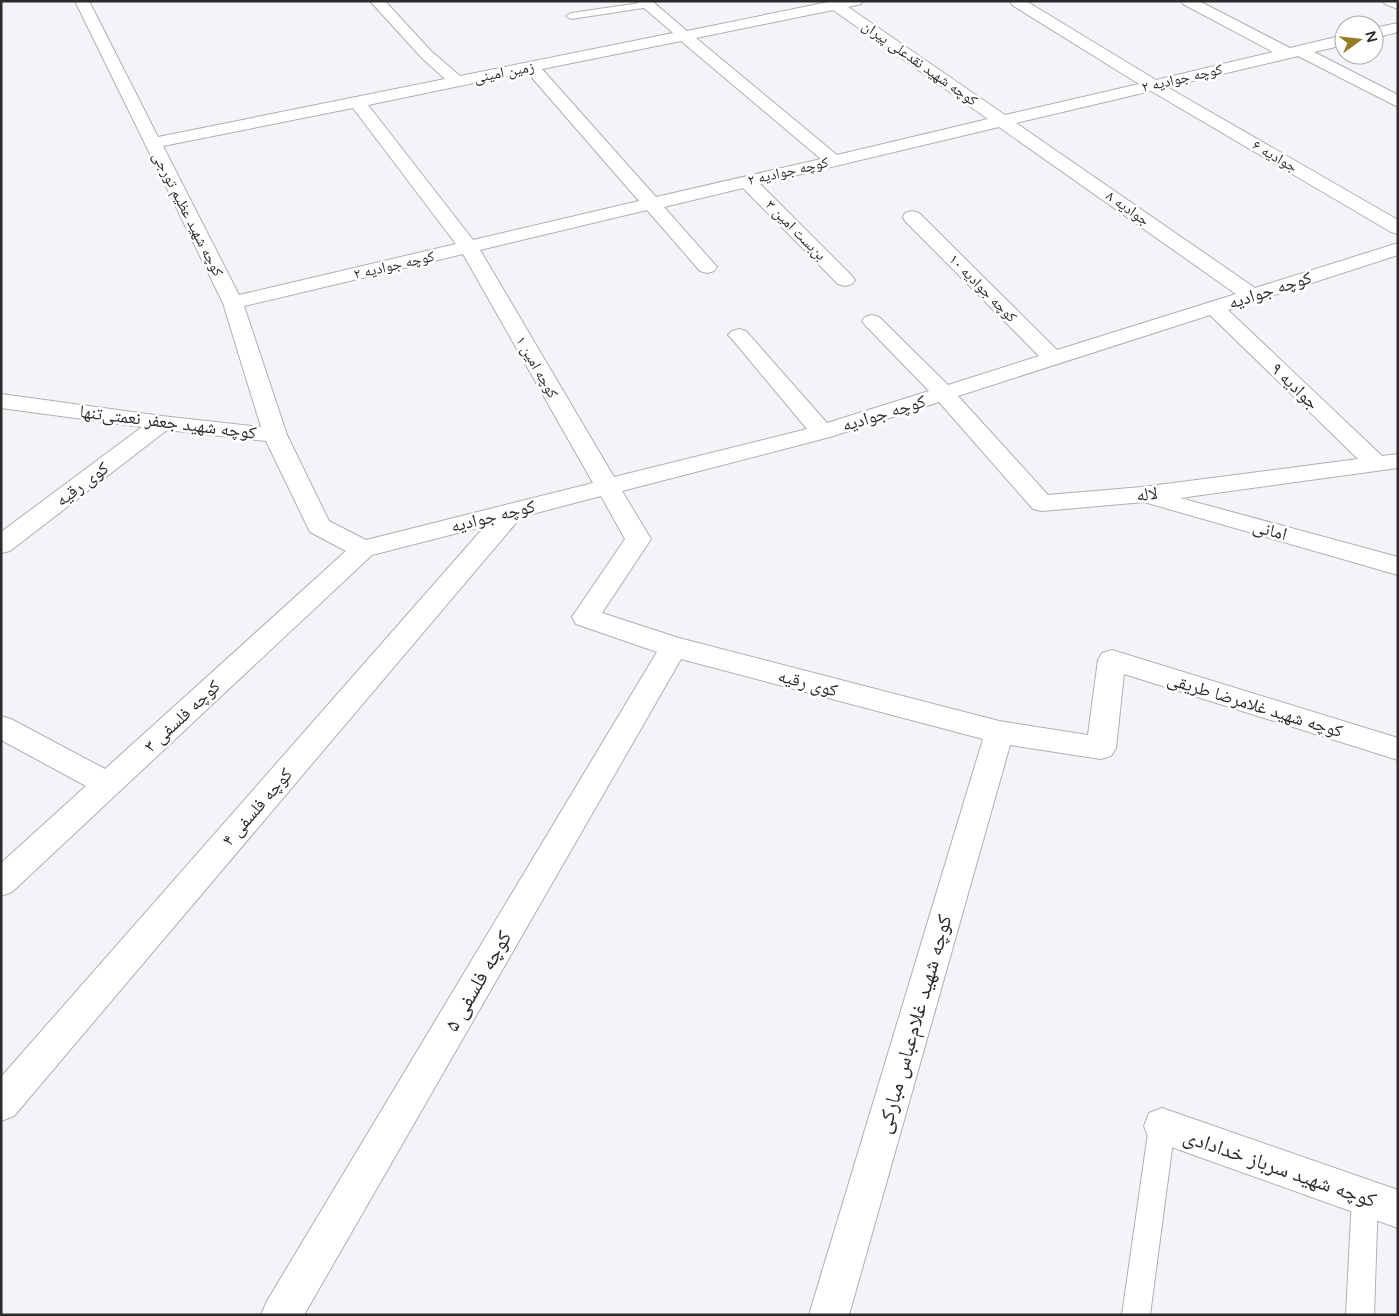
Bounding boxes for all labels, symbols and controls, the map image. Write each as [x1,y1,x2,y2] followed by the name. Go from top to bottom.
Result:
[1334,15,1384,65] north arrow
[858,16,981,110] street label: کوچه شهید نقدعلی پیران
[1361,29,1381,44] text: N
[472,57,536,88] street label: زمین امینی
[1140,60,1224,96] street label: کوچه جوادیه ۲
[1249,136,1301,176] street label: جوادیه ۶
[148,149,227,280] street label: کوچه شهید عظیم تورجی
[746,153,830,189] street label: کوچه جوادیه ۲
[1103,187,1154,230] street label: جوادیه ۸
[761,196,830,265] street label: بن‌بست امین ۳
[352,247,436,283] street label: کوچه جوادیه ۲
[945,250,1021,326] street label: کوچه جوادیه ۱۰
[1226,266,1315,314] street label: کوچه جوادیه
[511,333,562,402] street label: کوچه امین ۱
[1266,358,1324,414] street label: جوادیه ۹
[840,390,929,436] street label: کوچه جوادیه
[78,400,258,444] street label: کوچه شهید جعفر نعمتی‌تنها
[51,457,113,511] street label: کوی رقیه
[1135,482,1159,506] street label: لاله
[449,495,538,537] street label: کوچه جوادیه
[1251,515,1289,545] street label: امانی
[776,665,841,702] street label: کوی رقیه
[1165,668,1346,742] street label: کوچه شهید غلامرضا طریقی
[139,675,225,757] street label: کوچه فلسفی ۳
[217,763,297,851] street label: کوچه فلسفی ۴
[871,912,959,1137] street label: کوچه شهید غلام‌عباس مبارکی
[440,926,517,1036] street label: کوچه فلسفی ۵
[1180,1124,1380,1213] street label: کوچه شهید سرباز خدادادی

